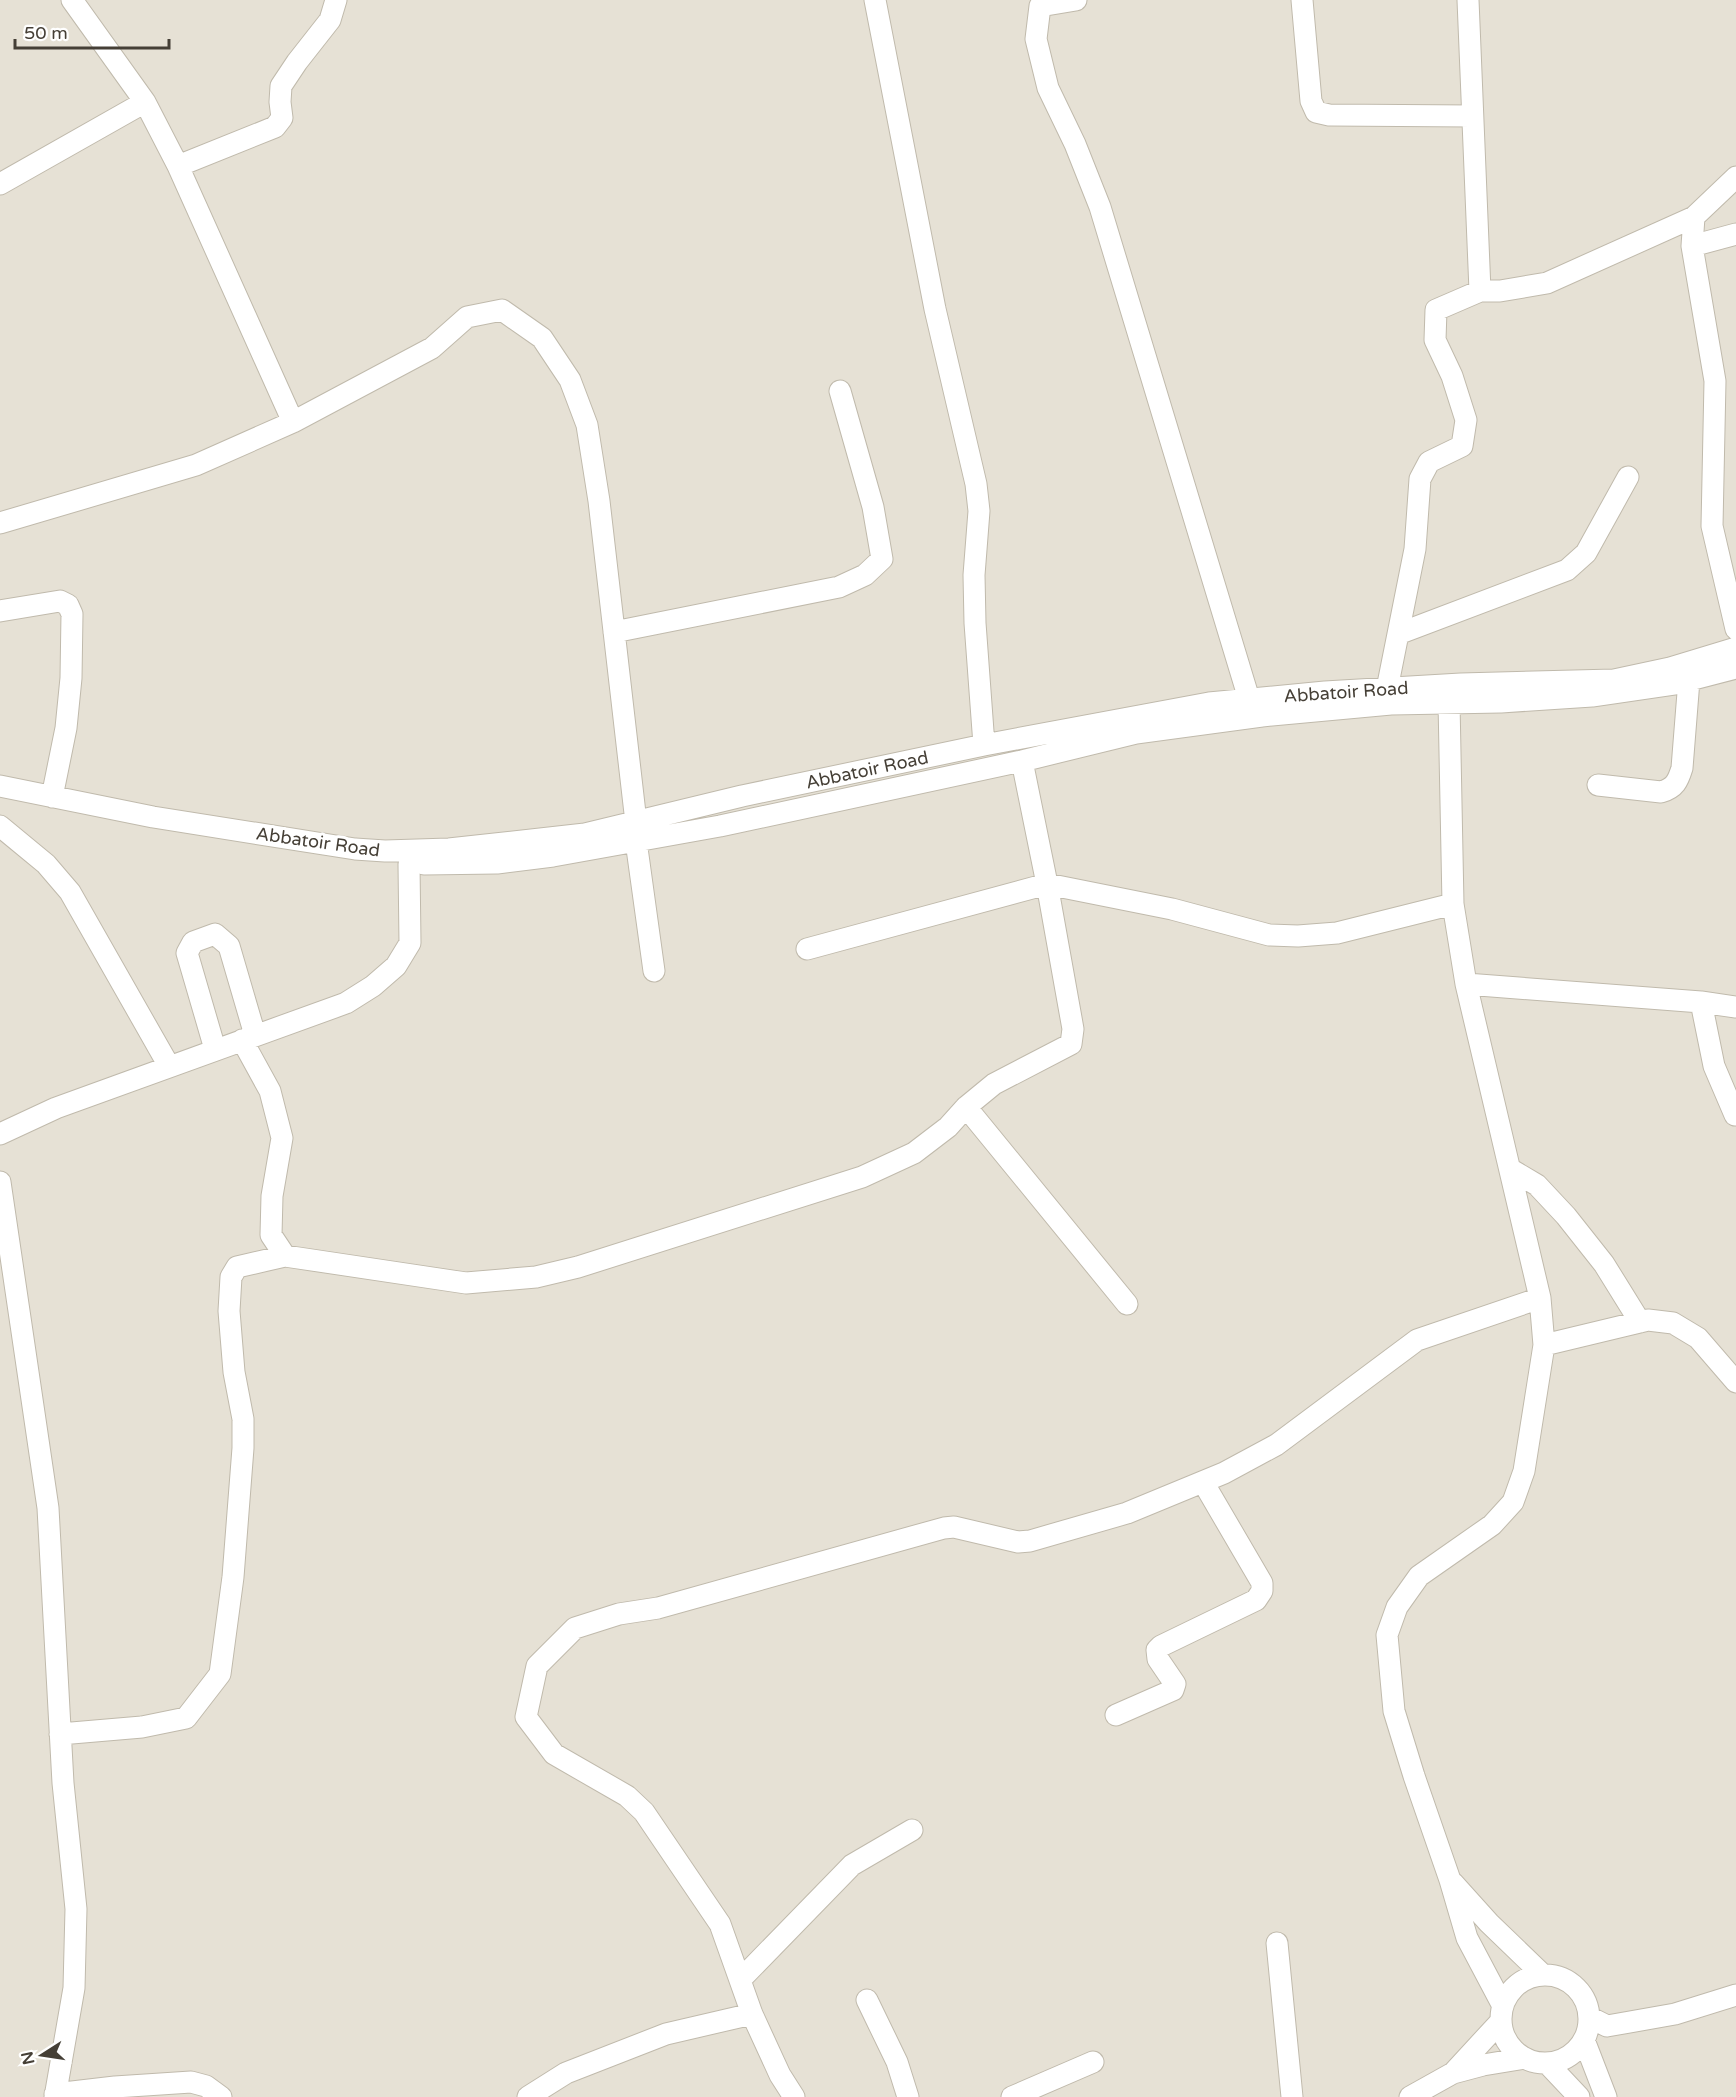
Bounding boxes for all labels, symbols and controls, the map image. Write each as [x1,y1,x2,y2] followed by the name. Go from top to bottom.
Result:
[15,12,170,50] scale bar
[24,22,68,44] text: 50 m
[1283,677,1409,707] street label: Abbatoir Road
[804,746,930,794] street label: Abbatoir Road
[255,822,381,862] street label: Abbatoir Road
[12,2025,72,2085] north arrow
[17,2050,39,2066] text: N

